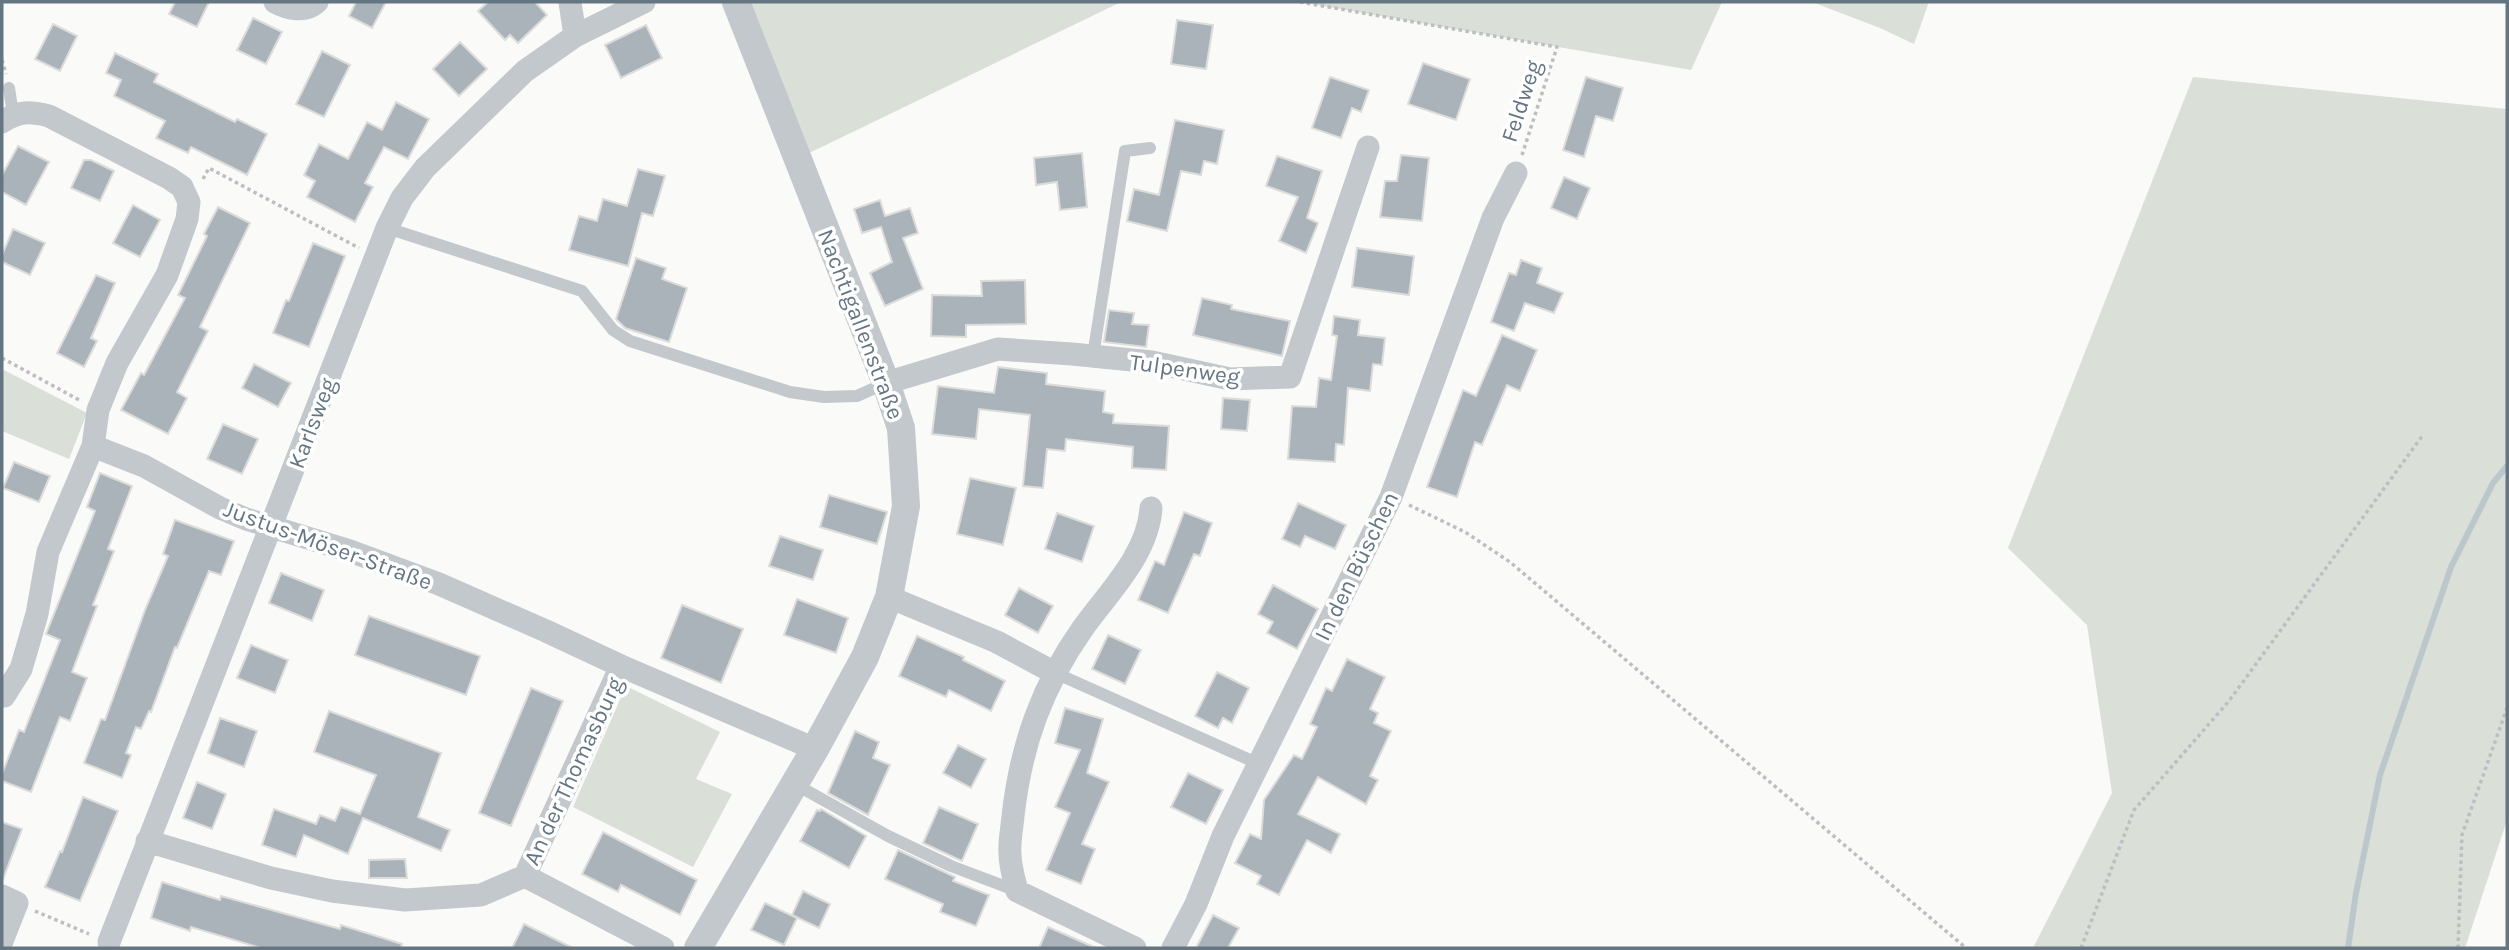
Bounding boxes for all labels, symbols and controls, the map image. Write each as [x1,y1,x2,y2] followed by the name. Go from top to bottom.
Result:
[1496,57,1547,146] street label: Feldweg
[812,225,909,423] street label: Nachtigallenstraße
[1128,348,1242,391] street label: Tulpenweg
[283,374,342,472] street label: Karlsweg
[1309,487,1404,645] street label: In den Büschen
[220,495,436,596] street label: Justus-Möser-Straße
[518,673,629,870] street label: An der Thomasburg

